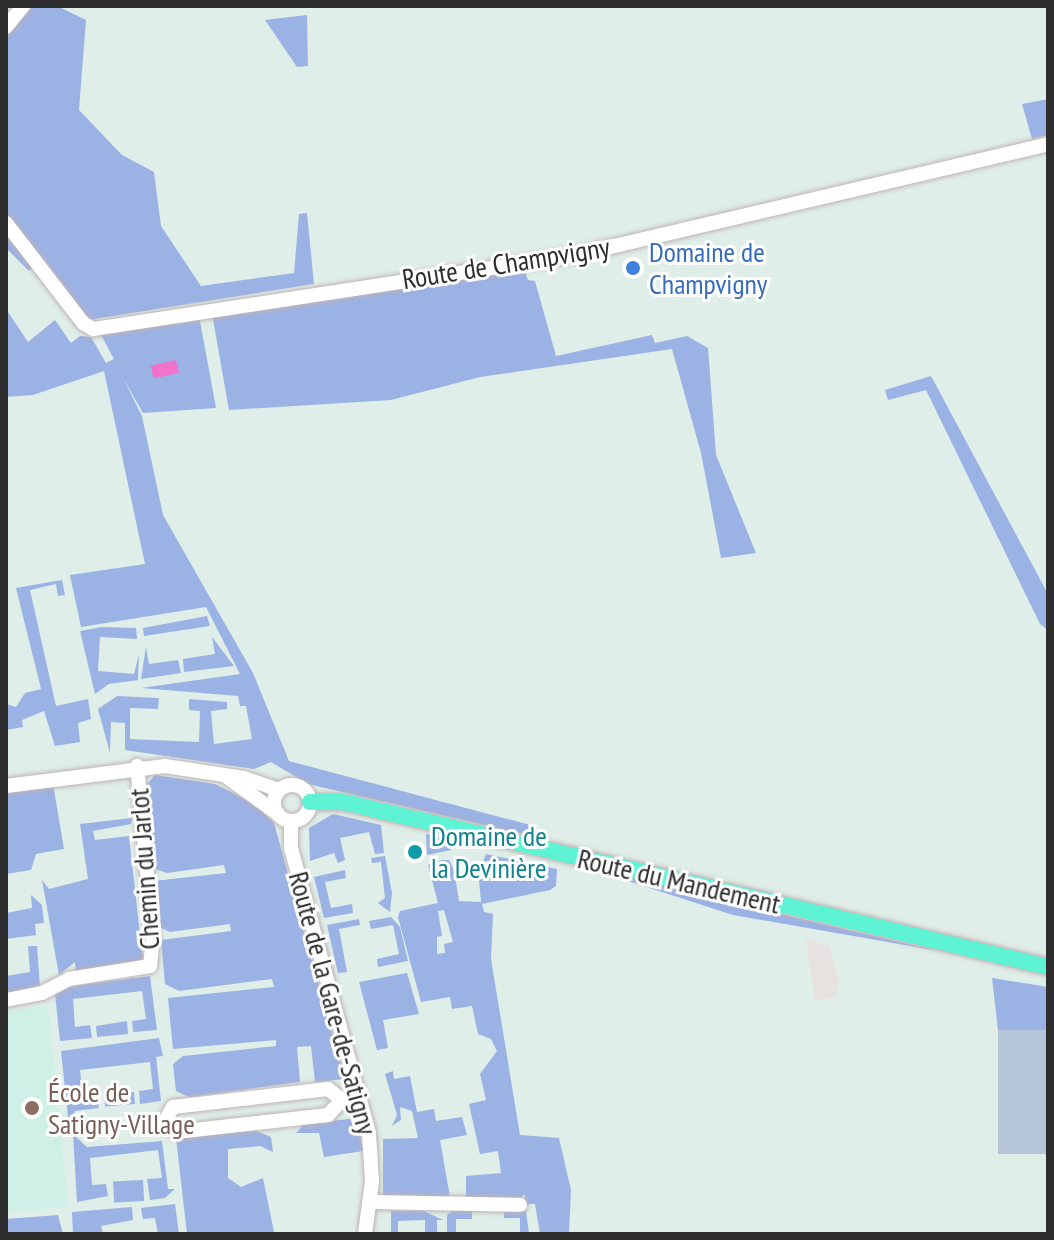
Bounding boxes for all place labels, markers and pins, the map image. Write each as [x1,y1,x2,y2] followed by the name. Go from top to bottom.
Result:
[649,235,767,301] place label: Domaine de Champvigny
[624,259,642,277] marker: Domaine de Champvigny
[431,819,547,885] place label: Domaine de la Devinière
[406,843,424,861] marker: Domaine de la Devinière
[48,1075,195,1141] place label: École de Satigny-Village
[23,1099,41,1117] marker: École de Satigny-Village

